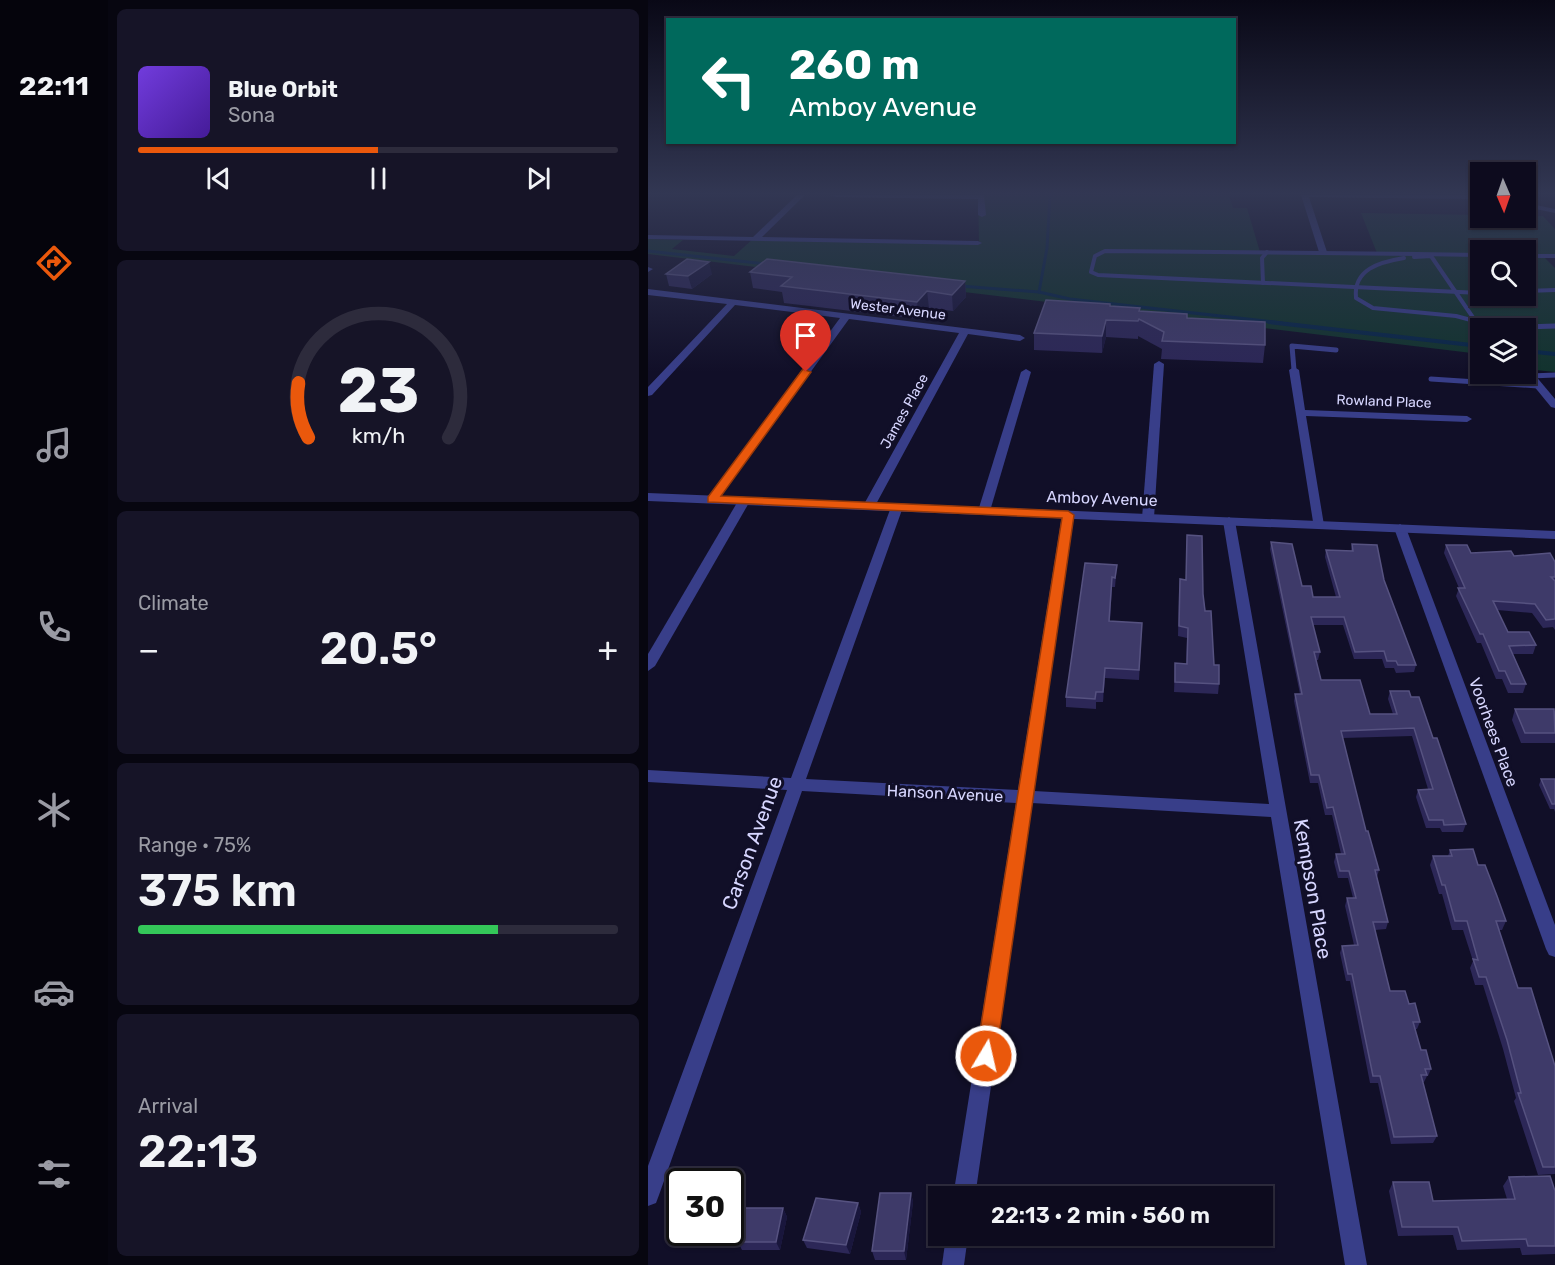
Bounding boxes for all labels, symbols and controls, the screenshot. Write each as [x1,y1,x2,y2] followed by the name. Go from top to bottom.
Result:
[789,40,920,90] text: 260 m
[690,42,768,120] icon: left
[19,70,89,102] text: 22:11
[228,76,338,103] text: Blue Orbit
[789,91,977,123] text: Amboy Avenue
[228,103,275,127] text: Sona
[202,162,235,195] icon: previous
[362,162,395,195] icon: pause
[522,162,555,195] icon: next
[1470,162,1536,228] north arrow
[1470,162,1536,384] map controls
[1470,240,1536,306] button: search
[33,242,75,284] icon: directions
[849,295,947,324] street label: Wester Avenue
[780,310,831,372] pin
[1470,318,1536,384] button: layers
[789,319,822,352] icon: arrive
[337,354,419,428] text: 23
[877,371,932,452] street label: James Place
[1336,391,1432,412] street label: Rowland Place
[33,424,75,466] icon: music
[351,424,405,449] text: km/h
[1046,487,1158,510] street label: Amboy Avenue
[138,591,209,615] text: Climate
[33,606,75,648] icon: phone
[320,622,437,675] text: 20.5°
[138,630,159,669] text: −
[597,630,618,669] text: +
[1465,675,1522,789] street label: Voorhees Place
[717,773,787,913] street label: Carson Avenue
[886,781,1004,806] street label: Hanson Avenue
[33,789,75,831] icon: climate
[1289,817,1337,961] street label: Kempson Place
[138,833,251,857] text: Range · 75%
[138,864,297,917] text: 375 km
[33,971,75,1013] icon: car
[954,1024,1018,1088] position arrow
[138,1094,198,1118] text: Arrival
[138,1125,258,1178] text: 22:13
[33,1153,75,1195] icon: filters
[666,1168,744,1246] speed limit sign: 30
[991,1202,1210,1229] text: 22:13 · 2 min · 560 m

